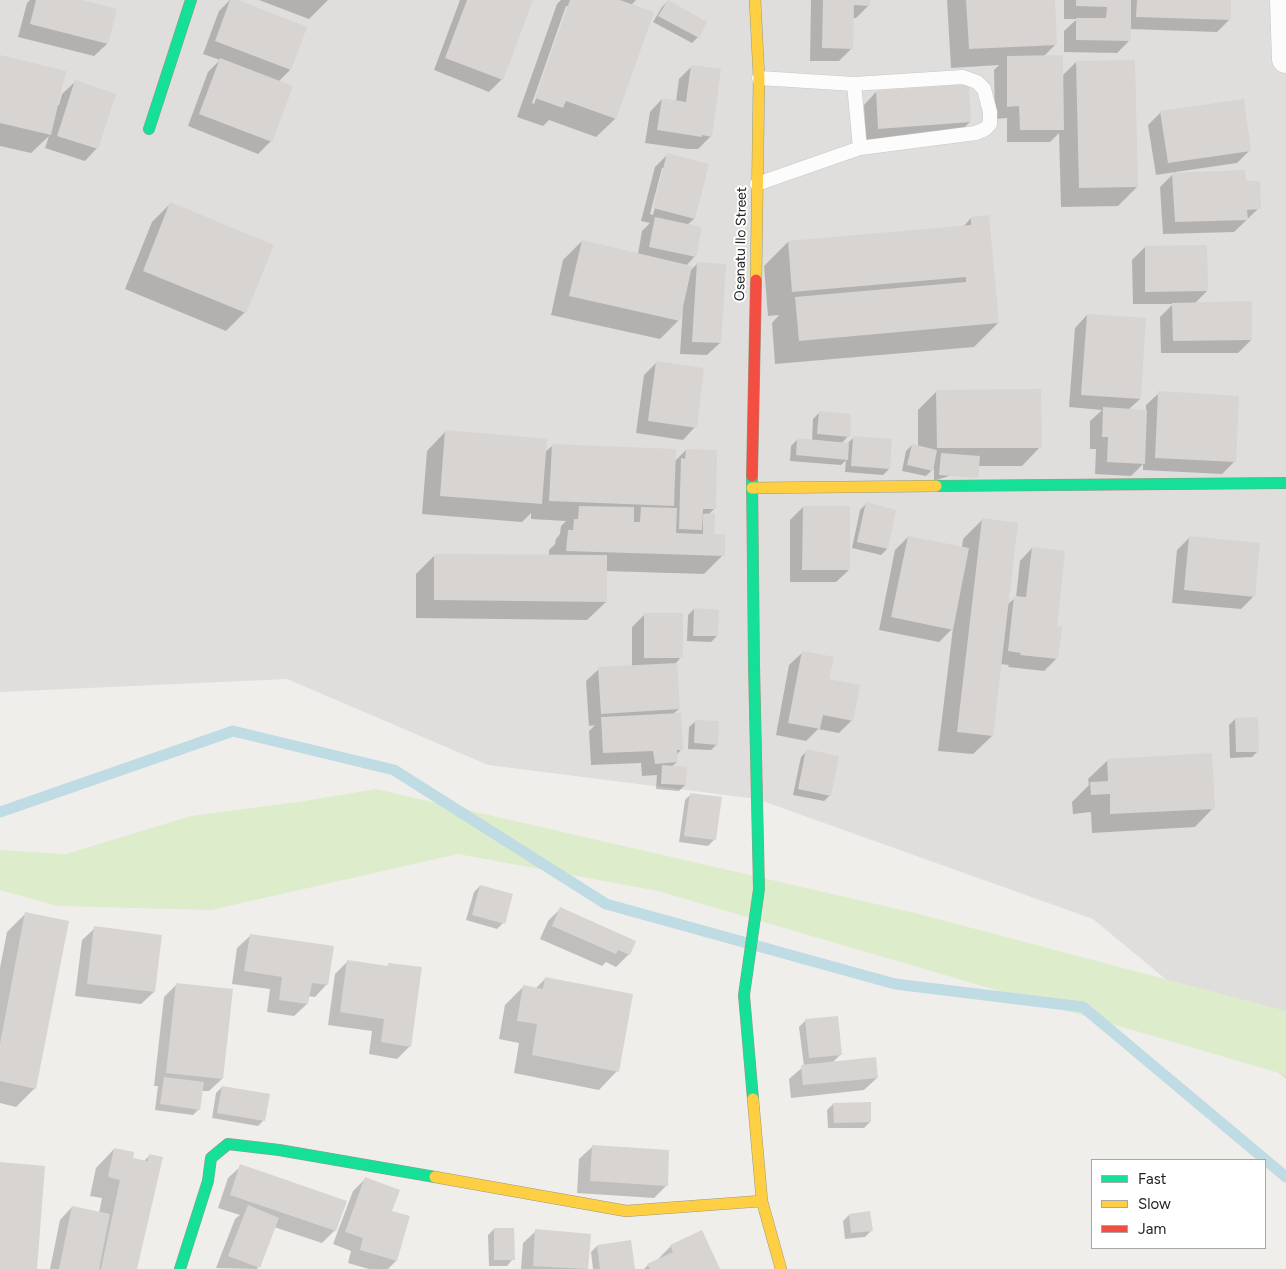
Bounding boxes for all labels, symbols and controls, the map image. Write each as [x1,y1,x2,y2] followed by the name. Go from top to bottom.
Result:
[732,187,750,301] street label: Osenatu Ilo Street
[1091,1159,1266,1249] legend
[1138,1170,1166,1188] text: Fast
[1138,1195,1171,1213] text: Slow
[1138,1220,1166,1238] text: Jam

